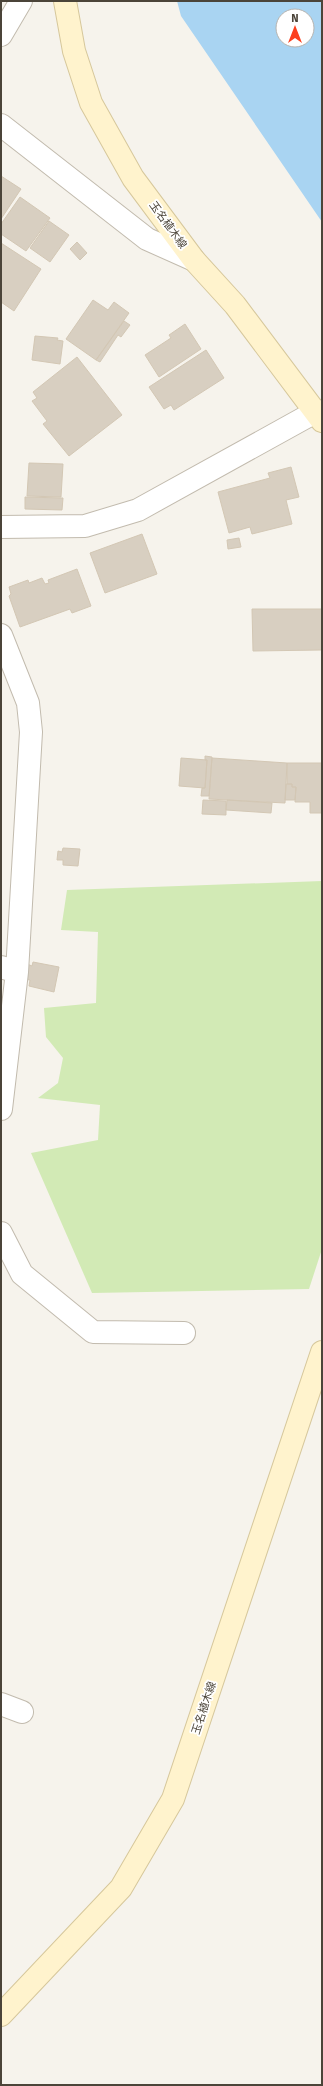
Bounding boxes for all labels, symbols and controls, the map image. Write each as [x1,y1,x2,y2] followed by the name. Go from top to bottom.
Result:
[275,8,315,48] north arrow
[291,12,299,25] text: N
[147,199,189,251] street label: 玉名植木線
[189,1680,219,1736] street label: 玉名植木線

